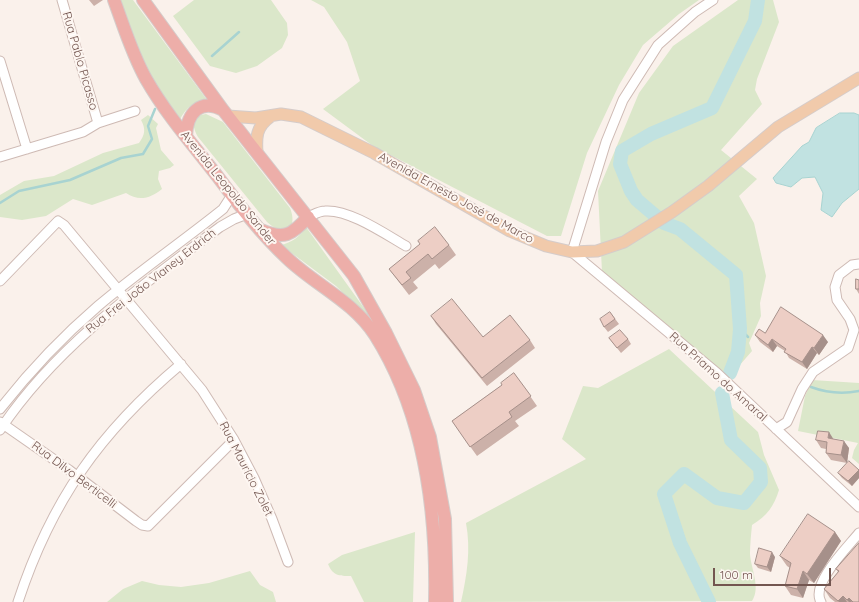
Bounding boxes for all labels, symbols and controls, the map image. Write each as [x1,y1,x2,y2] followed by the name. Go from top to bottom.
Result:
[59,10,101,112] street label: Rua Pablo Picasso
[177,128,279,248] street label: Avenida Leopoldo Sander
[376,149,536,247] street label: Avenida Ernesto José de Marco
[83,226,219,336] street label: Rua Frei João Vianey Erdrich
[666,329,770,425] street label: Rua Priamo do Amaral
[216,419,276,519] street label: Rua Maurício Zolet
[29,438,119,512] street label: Rua Dilvo Berticelli
[715,560,833,586] scale bar
[720,567,753,582] text: 100 m

